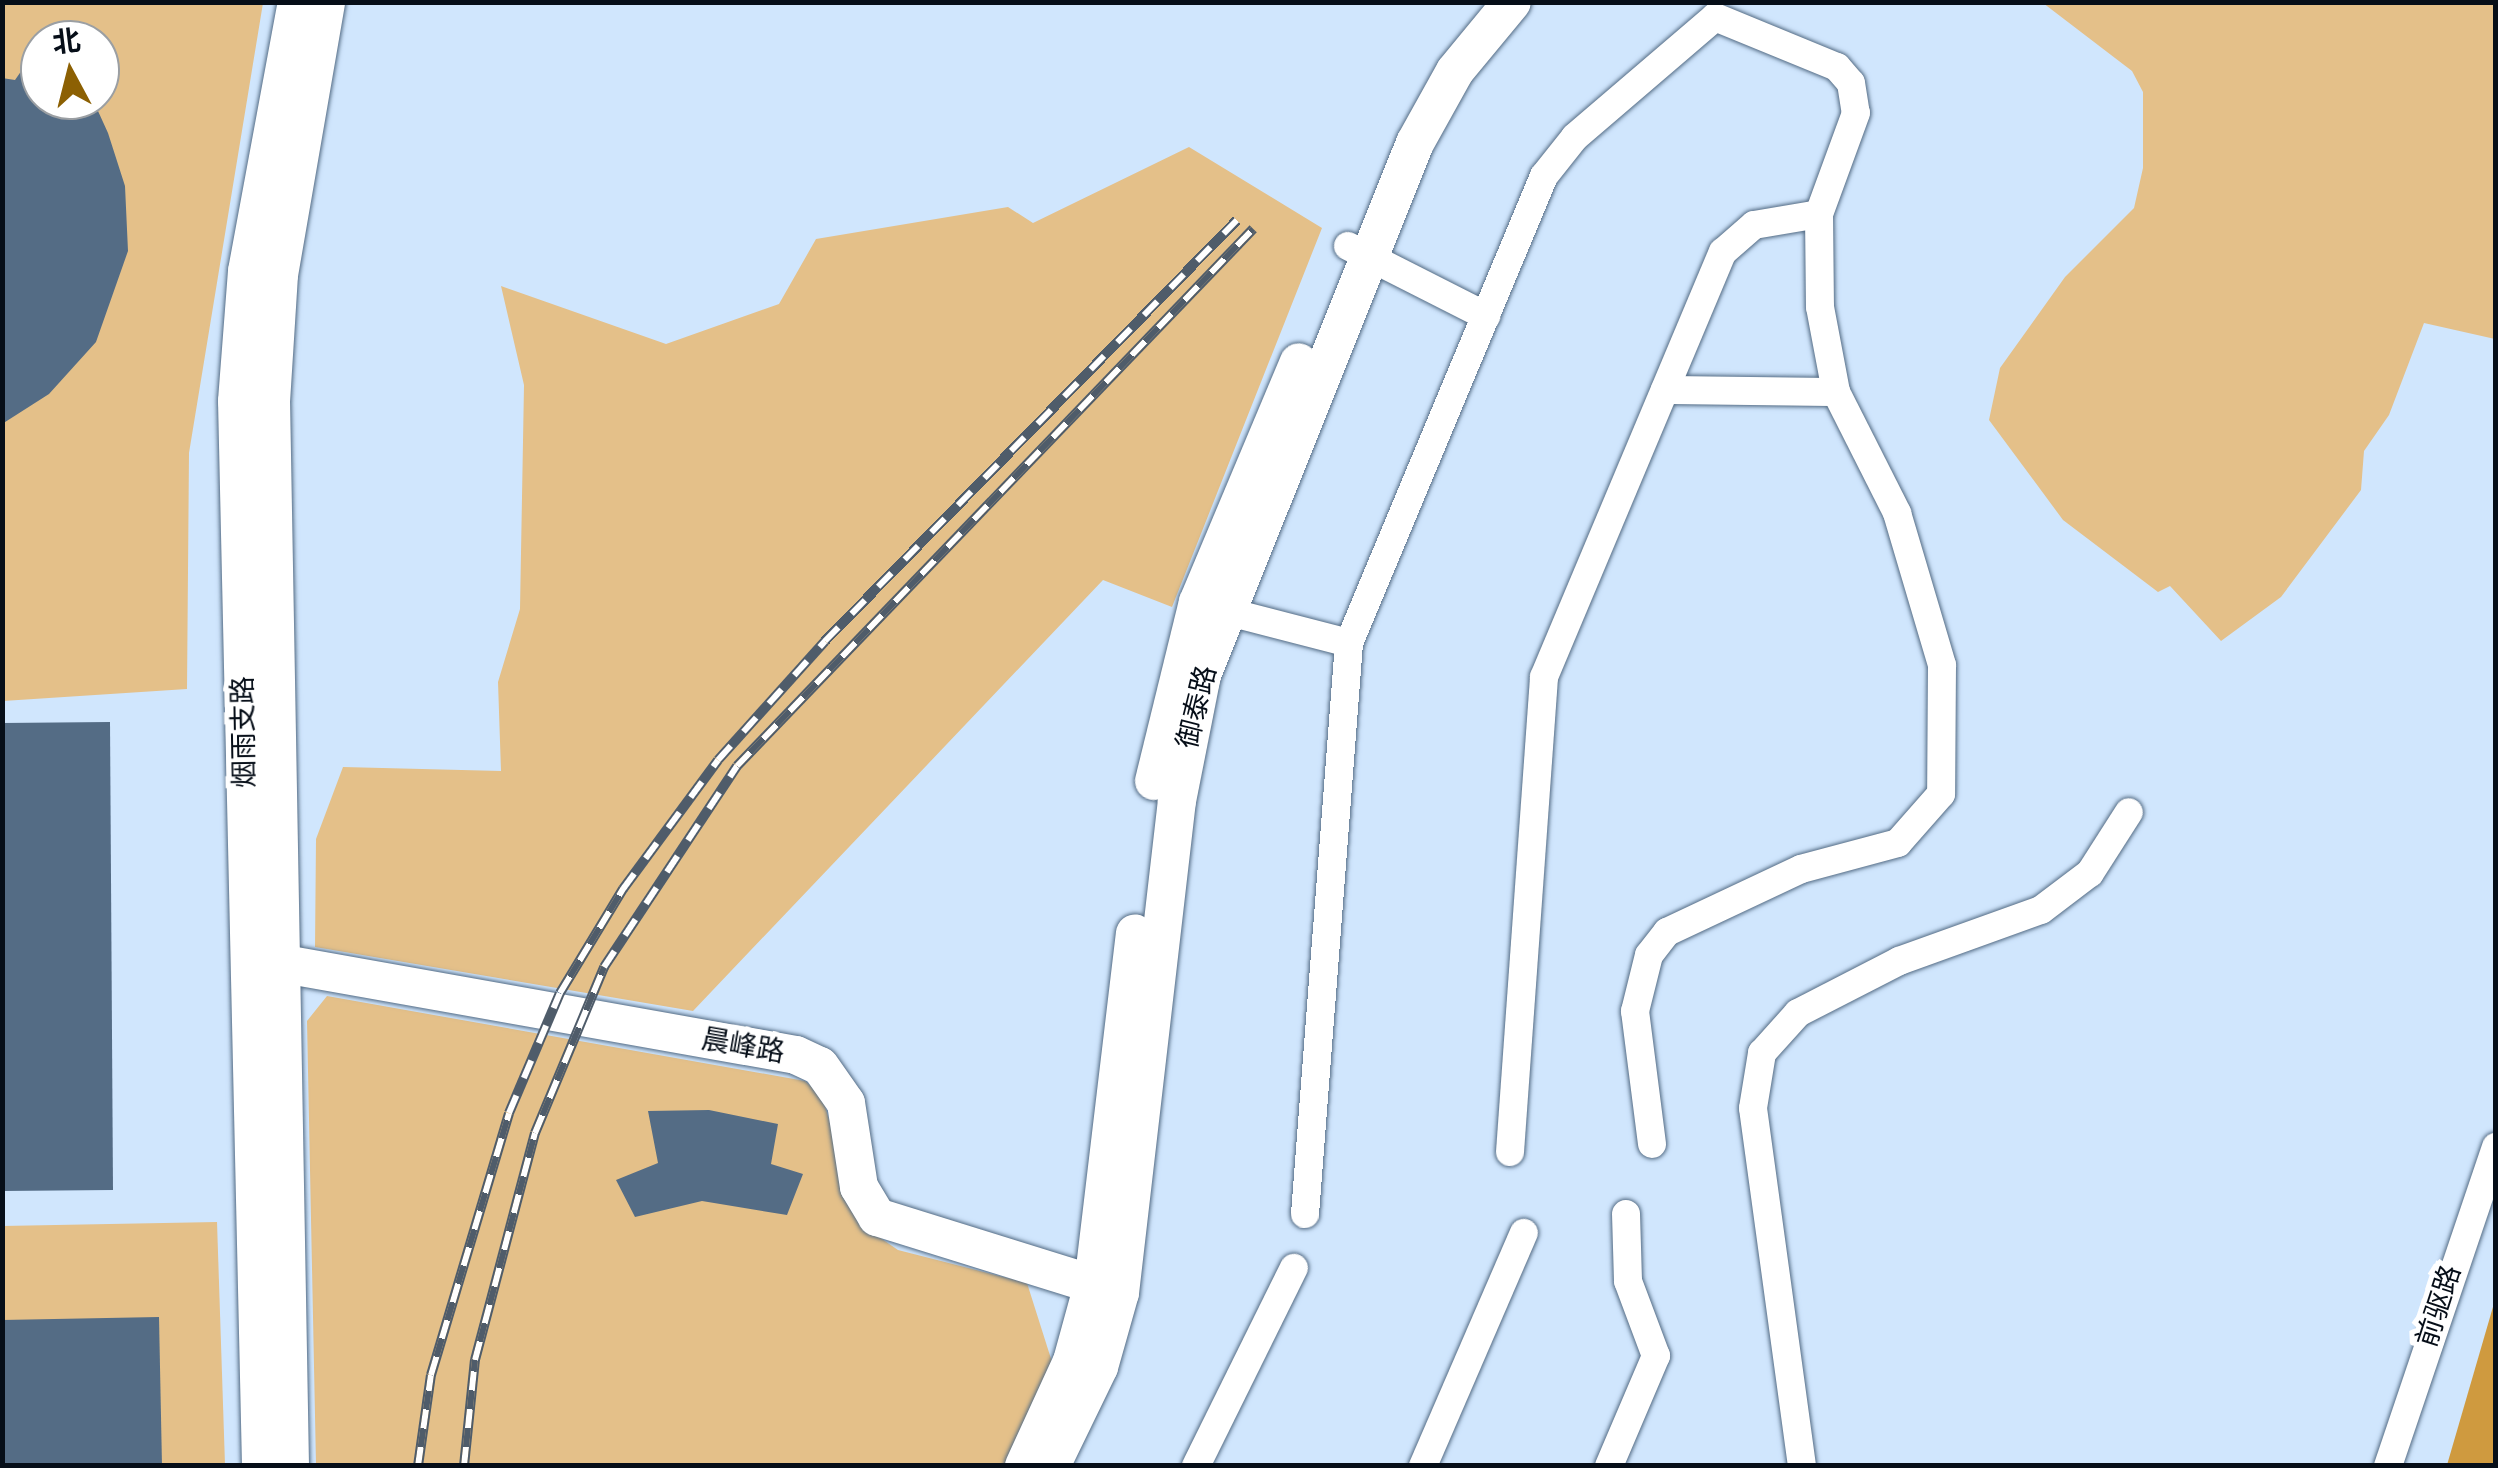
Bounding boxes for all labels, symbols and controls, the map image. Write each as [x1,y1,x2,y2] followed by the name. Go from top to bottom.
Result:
[20,20,120,120] north arrow
[51,24,82,60] text: 北
[1171,662,1223,752] street label: 御泰路
[226,676,262,788] street label: 烟雨支路
[699,1022,787,1070] street label: 晨峰路
[2410,1261,2468,1351] street label: 前驱路

